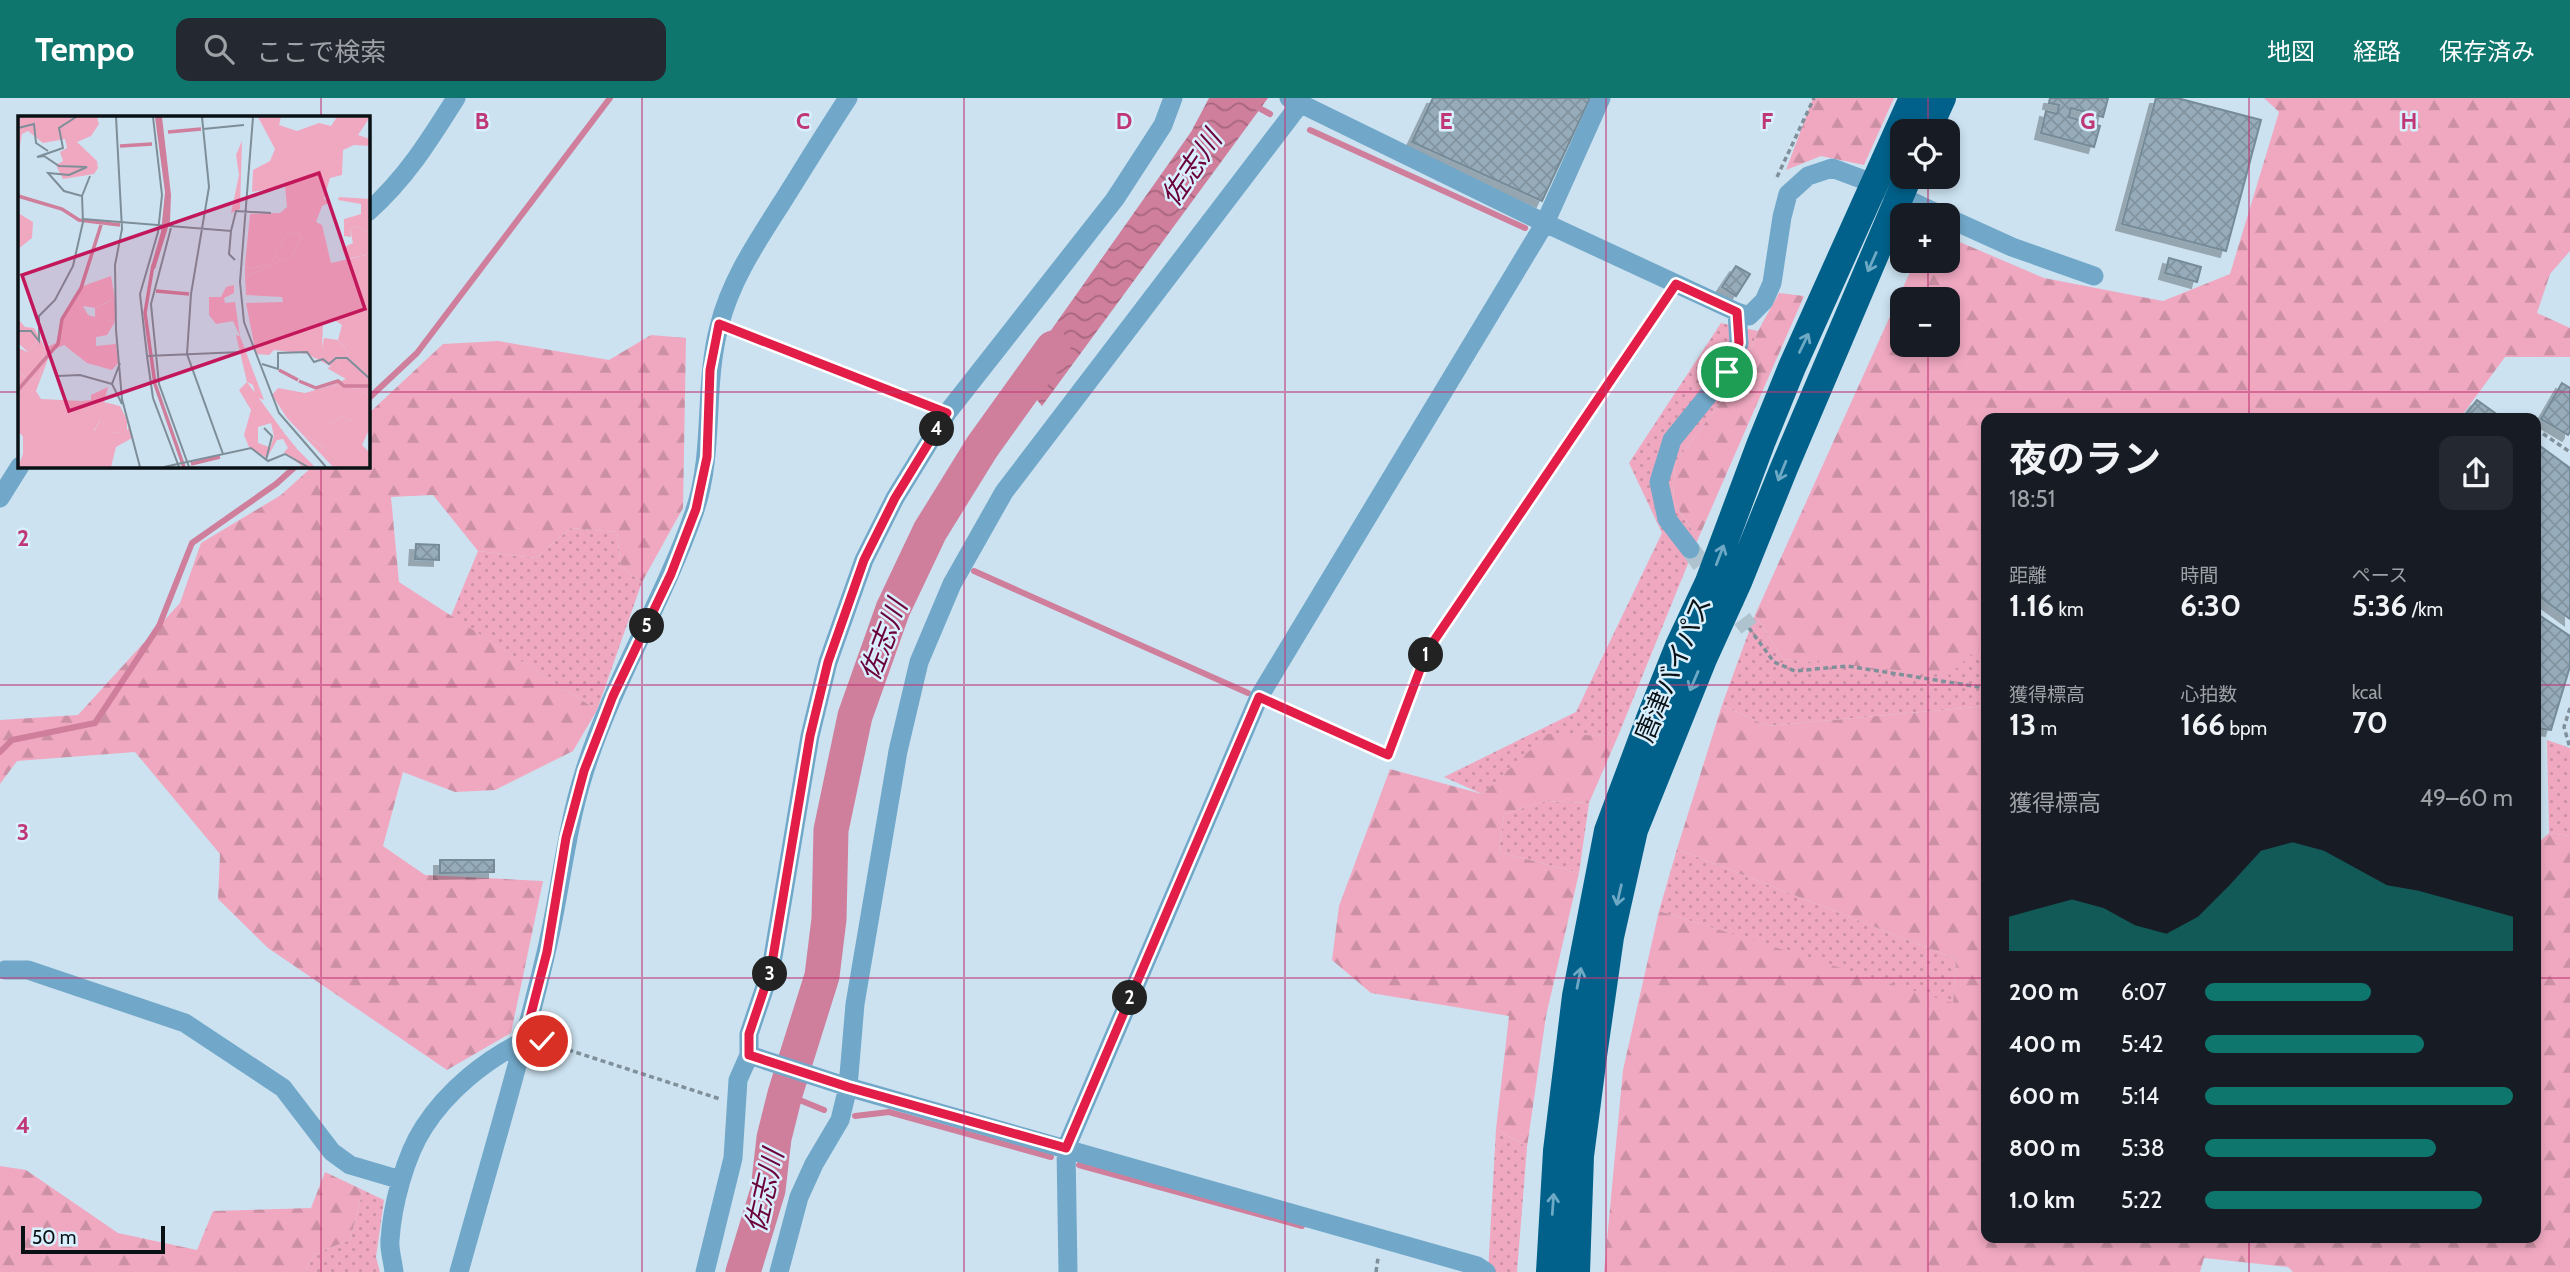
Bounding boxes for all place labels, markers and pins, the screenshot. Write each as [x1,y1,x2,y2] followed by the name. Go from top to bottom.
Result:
[1697,342,1757,402] pin
[920,412,954,446] pin: 4
[630,608,664,644] pin: 5
[1408,638,1444,672] pin: 1
[752,956,788,992] pin: 3
[1112,981,1148,1016] pin: 2
[512,1011,572,1071] pin

